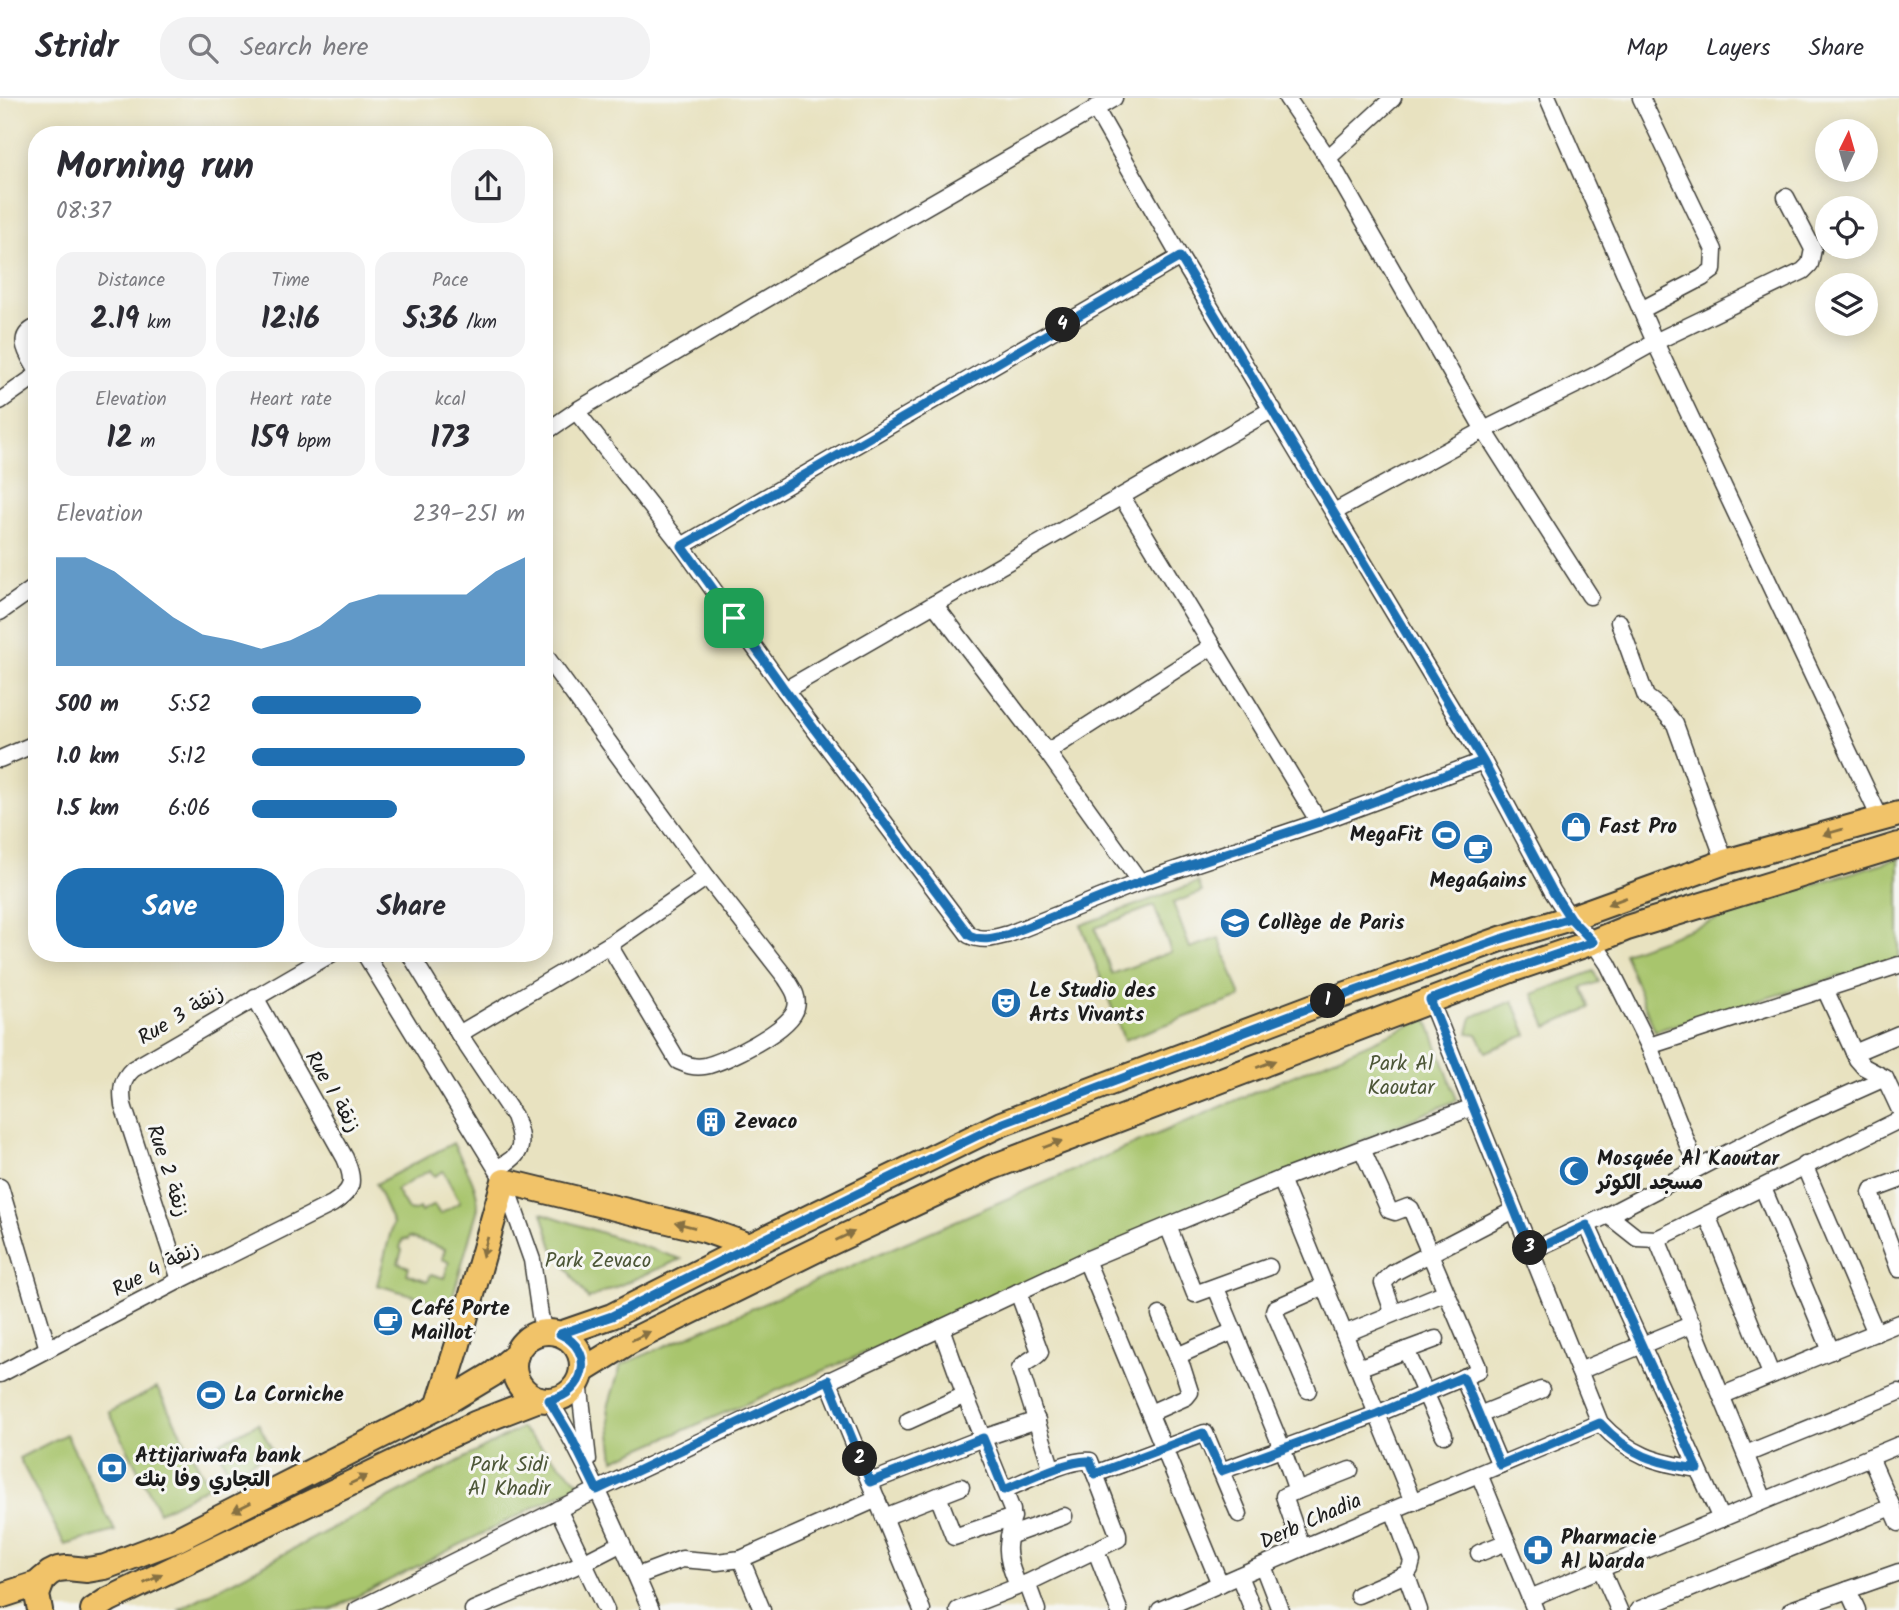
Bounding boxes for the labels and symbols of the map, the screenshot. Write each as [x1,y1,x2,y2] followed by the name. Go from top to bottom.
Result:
[1815,119,1878,182] north arrow
[1046,308,1080,342] pin: 4
[704,588,764,648] pin
[1559,810,1593,844] shop icon: Fast Pro
[1599,811,1678,844] place label: Fast Pro
[1429,818,1463,852] sports icon: MegaFit
[1350,819,1424,852] place label: MegaFit
[1822,827,1844,838] one-way arrow
[1461,832,1495,866] cafe icon: MegaGains
[1429,865,1527,898] place label: MegaGains
[1606,895,1627,906] one-way arrow
[1218,906,1252,940] school or university icon: Collège de Paris
[1258,907,1405,940] place label: Collège de Paris
[1029,975,1156,1032] place label: Le Studio des Arts Vivants
[132,977,230,1055] street label: Rue 3 زنقة
[1310,984,1346,1018] pin: 1
[989,986,1023,1020] theatre icon: Le Studio des Arts Vivants
[295,1045,369,1139] street label: Rue 1 زنقة
[1368,1048,1435,1105] park label: Park Al Kaoutar
[1256,1058,1277,1069] one-way arrow
[694,1105,728,1139] building icon: Zevaco
[734,1106,798,1139] place label: Zevaco
[137,1121,197,1221] street label: Rue 2 زنقة
[1043,1139,1064,1150] one-way arrow
[1595,1143,1780,1200] place label: Mosquée Al Kaoutar مسجد الكوثر
[1557,1154,1591,1188] mosque icon: Mosquée Al Kaoutar مسجد الكوثر
[674,1219,696,1230] one-way arrow
[835,1230,855,1242] one-way arrow
[1512,1230,1548,1266] pin: 3
[106,1233,206,1307] street label: Rue 4 زنقة
[480,1237,490,1258] one-way arrow
[545,1245,651,1278] park label: Park Zevaco
[411,1293,510,1350] place label: Café Porte Maillot
[371,1304,405,1338] cafe icon: Café Porte Maillot
[631,1331,651,1342] one-way arrow
[194,1378,228,1412] sports icon: La Corniche
[234,1379,344,1412] place label: La Corniche
[135,1440,301,1497] place label: Attijariwafa bank التجاري وفا بنك
[842,1442,878,1476] pin: 2
[468,1449,551,1506] park label: Park Sidi Al Khadir
[95,1451,129,1485] bank icon: Attijariwafa bank التجاري وفا بنك
[348,1474,368,1485] one-way arrow
[1255,1485,1367,1559] street label: Derb Chadia
[232,1500,252,1512] one-way arrow
[1561,1522,1657,1579] place label: Pharmacie Al Warda
[1521,1533,1555,1567] pharmacy icon: Pharmacie Al Warda
[143,1573,163,1584] one-way arrow

